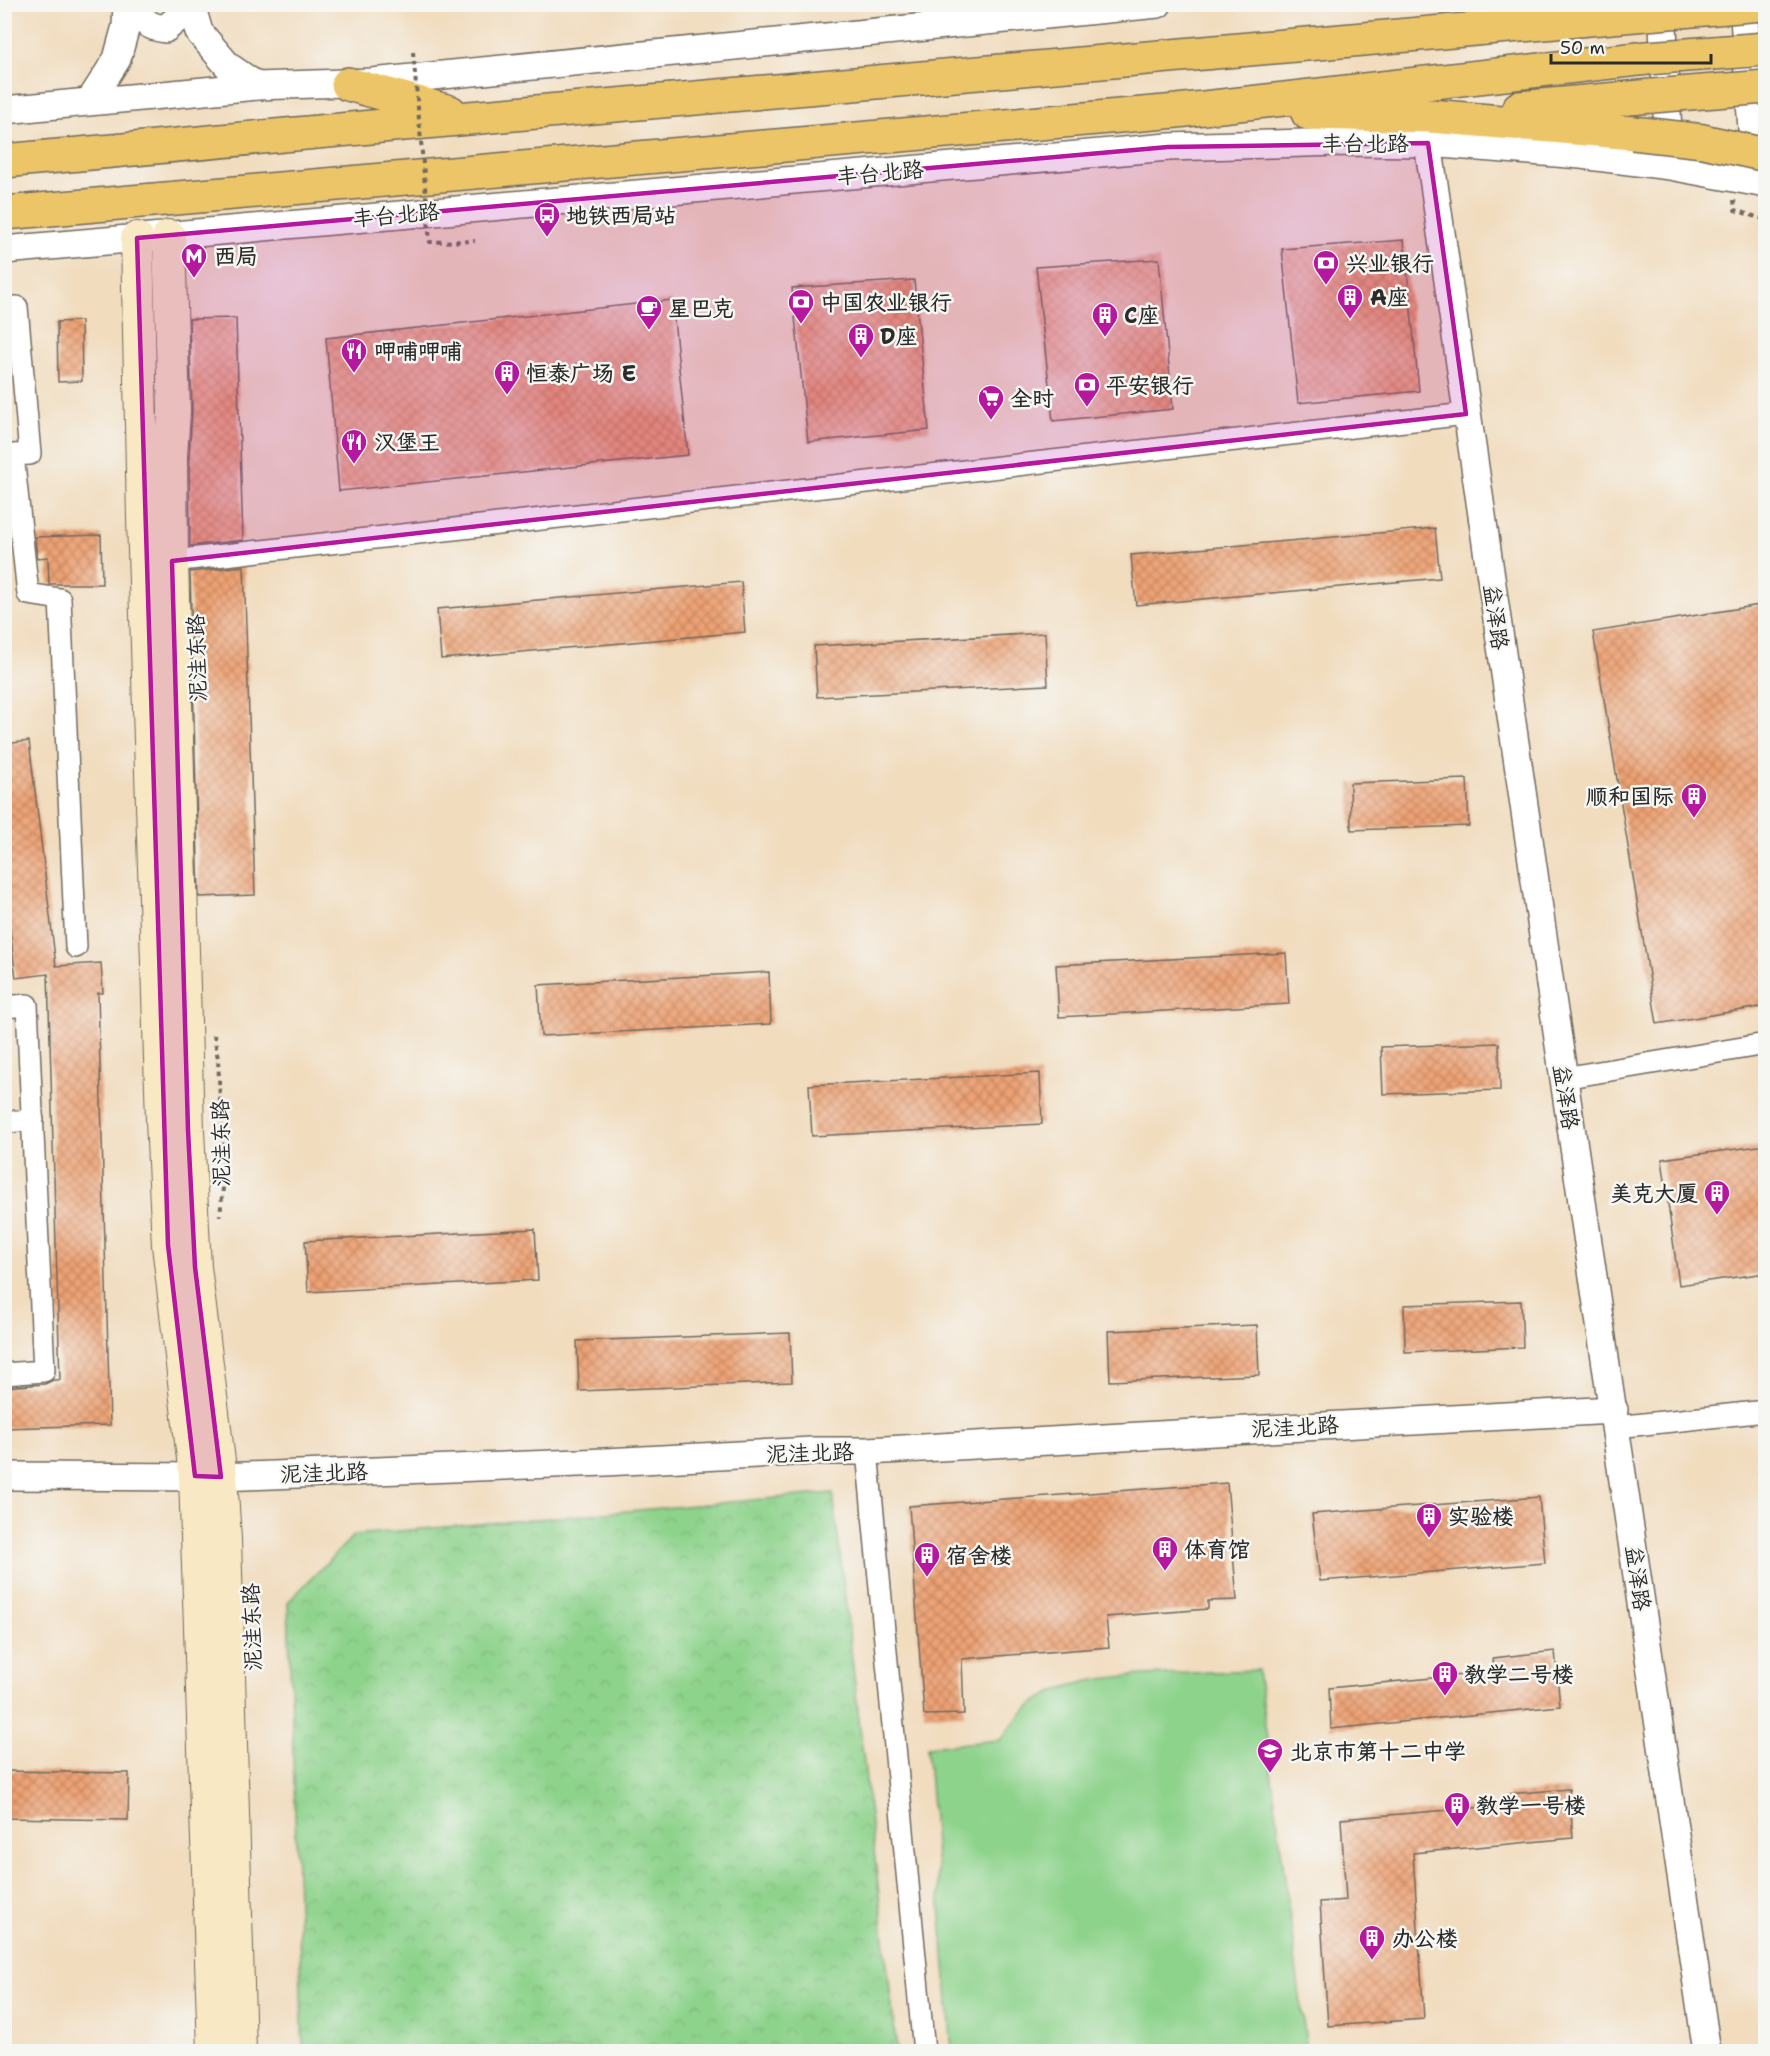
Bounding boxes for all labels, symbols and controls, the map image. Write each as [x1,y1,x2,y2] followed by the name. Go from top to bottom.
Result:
[1551,27,1712,65] scale bar
[1560,36,1605,60] text: 50 m
[1321,129,1409,158] street label: 丰台北路
[835,155,925,191] street label: 丰台北路
[351,197,441,233] street label: 丰台北路
[532,200,562,238] bus stop icon: 地铁西局站
[566,201,676,230] place label: 地铁西局站
[179,241,209,279] metro station icon: 西局
[214,242,258,271] place label: 西局
[1311,248,1341,286] bank icon: 兴业银行
[1346,249,1434,278] place label: 兴业银行
[1335,282,1365,320] building icon: A座
[1370,283,1409,312] place label: A座
[786,287,816,325] bank icon: 中国农业银行
[820,288,952,317] place label: 中国农业银行
[634,293,664,331] cafe icon: 星巴克
[668,294,734,323] place label: 星巴克
[1090,300,1120,338] building icon: C座
[1124,301,1160,330] place label: C座
[846,321,876,359] building icon: D座
[880,322,918,351] place label: D座
[339,336,369,374] restaurant icon: 呷哺呷哺
[374,337,462,366] place label: 呷哺呷哺
[492,358,522,396] building icon: 恒泰广场 E
[526,359,636,388] place label: 恒泰广场 E
[1072,370,1102,408] bank icon: 平安银行
[1106,371,1194,400] place label: 平安银行
[976,383,1006,421] supermarket icon: 全时
[1010,384,1054,413] place label: 全时
[339,427,369,465] restaurant icon: 汉堡王
[374,428,440,457] place label: 汉堡王
[1477,582,1515,652] street label: 益泽路
[181,614,213,702] street label: 泥洼东路
[1679,781,1709,819] building icon: 顺和国际
[1586,782,1674,811] place label: 顺和国际
[1547,1062,1585,1132] street label: 益泽路
[206,1099,236,1187] street label: 泥洼东路
[1702,1178,1732,1216] building icon: 美克大厦
[1610,1179,1698,1208] place label: 美克大厦
[1250,1410,1340,1444] street label: 泥洼北路
[766,1437,854,1469] street label: 泥洼北路
[280,1457,368,1489] street label: 泥洼北路
[1414,1501,1444,1539] building icon: 实验楼
[1448,1502,1514,1531] place label: 实验楼
[1150,1534,1180,1572] building icon: 体育馆
[1184,1535,1250,1564] place label: 体育馆
[912,1540,942,1578] building icon: 宿舍楼
[946,1541,1012,1570] place label: 宿舍楼
[1619,1543,1657,1613] street label: 益泽路
[236,1583,268,1671] street label: 泥洼东路
[1430,1659,1460,1697] building icon: 教学二号楼
[1464,1660,1574,1689] place label: 教学二号楼
[1255,1736,1285,1774] school or university icon: 北京市第十二中学
[1290,1737,1466,1766] place label: 北京市第十二中学
[1442,1790,1472,1828] building icon: 教学一号楼
[1476,1791,1586,1820] place label: 教学一号楼
[1357,1923,1387,1961] building icon: 办公楼
[1392,1924,1458,1953] place label: 办公楼

